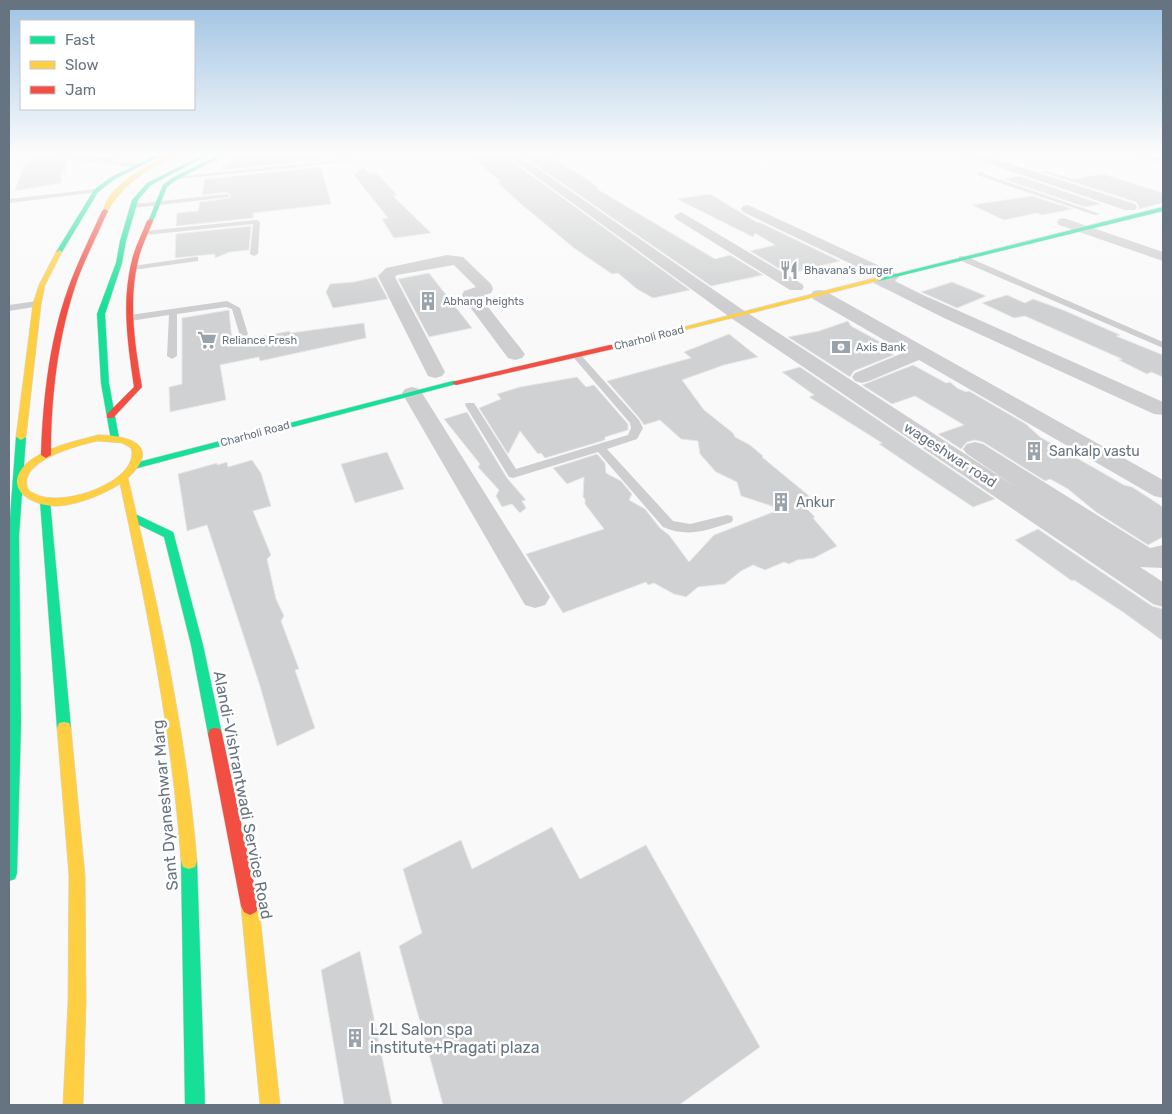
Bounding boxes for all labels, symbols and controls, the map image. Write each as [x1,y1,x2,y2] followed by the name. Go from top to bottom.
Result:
[20,20,195,110] legend
[65,31,95,49] text: Fast
[65,56,98,74] text: Slow
[65,81,96,99] text: Jam
[778,259,800,281] restaurant icon: Bhavana's burger
[804,264,894,277] place label: Bhavana's burger
[417,290,439,312] building icon: Abhang heights
[443,295,525,308] place label: Abhang heights
[613,323,685,353] street label: Charholi Road
[196,329,218,351] supermarket icon: Reliance Fresh
[222,334,297,347] place label: Reliance Fresh
[830,336,852,358] bank icon: Axis Bank
[856,341,906,354] place label: Axis Bank
[219,418,291,450] street label: Charholi Road
[901,419,999,491] street label: wageshwar road
[1023,440,1045,462] building icon: Sankalp vastu
[1049,443,1140,460] place label: Sankalp vastu
[770,491,792,513] building icon: Ankur
[796,494,836,511] place label: Ankur
[210,669,276,921] street label: Alandi-Vishrantwadi Service Road
[148,719,182,891] street label: Sant Dyaneshwar Marg
[370,1020,540,1057] place label: L2L Salon spa institute+Pragati plaza
[344,1027,366,1049] building icon: L2L Salon spa institute+Pragati plaza

